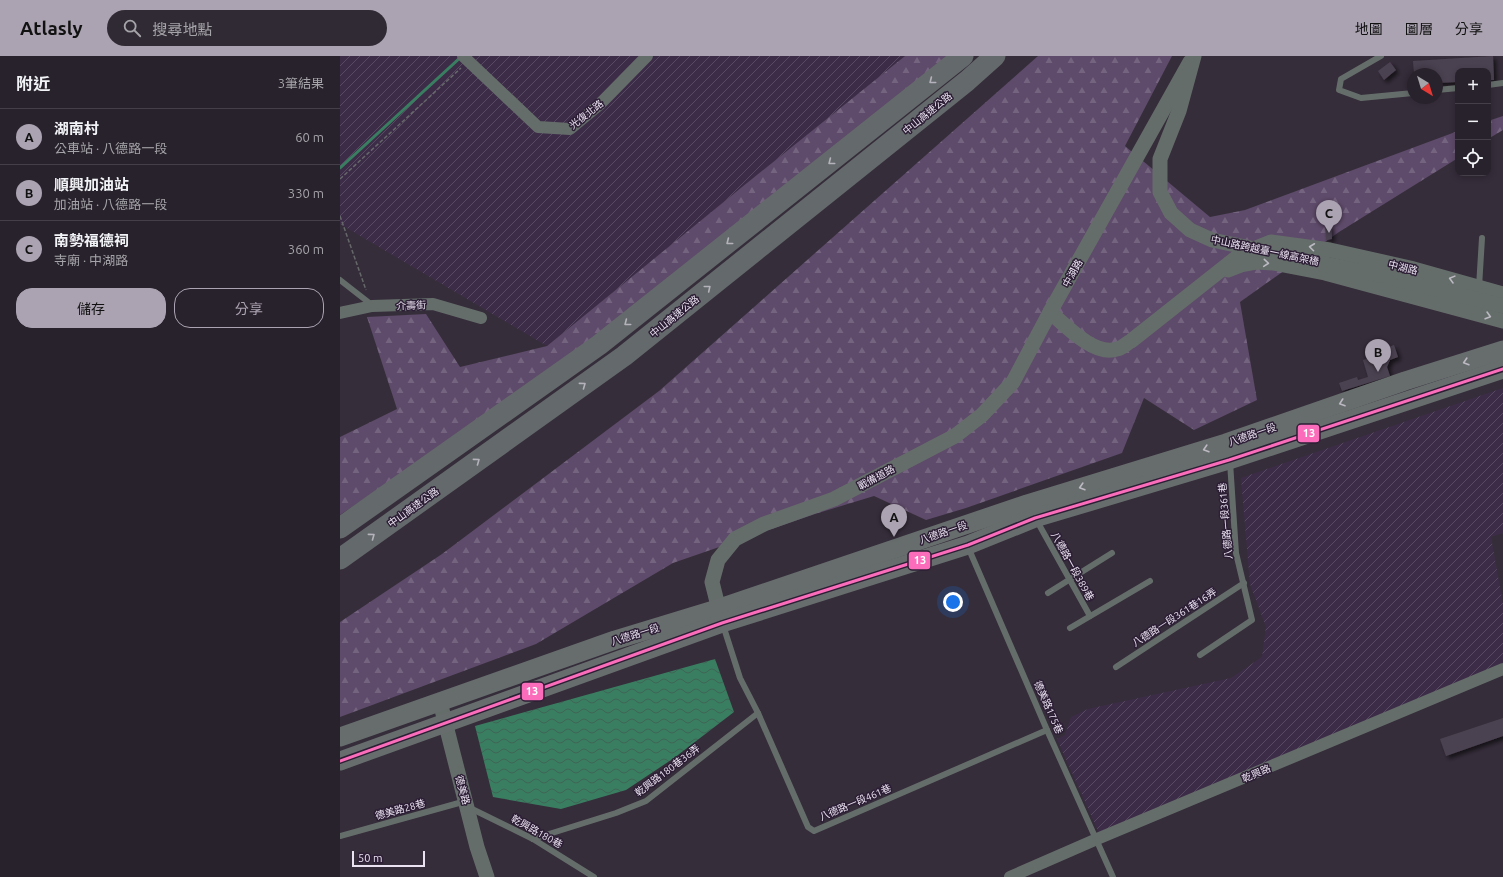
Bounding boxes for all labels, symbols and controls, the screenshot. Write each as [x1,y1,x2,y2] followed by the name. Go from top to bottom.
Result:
[107,10,387,46] search box
[20,17,83,39] text: Atlasly
[121,17,143,39] icon: search
[153,21,213,38] text: 搜尋地點
[1355,21,1383,37] text: 地圖
[1405,21,1433,37] text: 圖層
[1455,21,1483,37] text: 分享
[1407,68,1443,104] north arrow
[1455,68,1491,176] map controls
[1455,68,1491,104] button: +
[16,74,50,93] text: 附近
[278,76,324,90] text: 3筆結果
[930,76,937,83] one-way arrow
[901,90,954,137] street label: 中山高速公路
[567,98,605,131] street label: 光復北路
[1455,104,1491,140] button: −
[54,120,99,137] text: 湖南村
[24,130,34,144] text: A
[295,130,324,144] text: 60 m
[1455,140,1491,176] button: locate
[54,141,167,155] text: 公車站 · 八德路一段
[828,157,835,164] one-way arrow
[54,176,129,193] text: 順興加油站
[25,186,33,200] text: B
[288,186,324,200] text: 330 m
[54,197,167,211] text: 加油站 · 八德路一段
[1316,200,1342,233] pin: C
[54,232,129,249] text: 南勢福德祠
[1210,234,1320,267] street label: 中山路跨越臺一線高架橋
[726,238,733,245] one-way arrow
[25,242,33,256] text: C
[288,242,324,256] text: 360 m
[1309,243,1315,252] one-way arrow
[54,253,128,267] text: 寺廟 · 中湖路
[1060,257,1085,289] street label: 中湖路
[1263,258,1269,267] one-way arrow
[1387,259,1419,276] street label: 中湖路
[1449,276,1455,284] one-way arrow
[704,286,711,293] one-way arrow
[16,288,166,328] button: 儲存
[174,288,324,328] button: 分享
[648,293,701,340] street label: 中山高速公路
[396,299,426,312] street label: 介壽街
[1484,311,1491,320] one-way arrow
[624,318,631,325] one-way arrow
[1365,339,1391,372] pin: B
[1462,357,1469,366] one-way arrow
[579,382,586,390] one-way arrow
[1339,398,1346,406] one-way arrow
[1227,421,1278,448] street label: 八德路一段
[1297,424,1320,443] line badge: 13
[1303,427,1315,439] text: 13
[1203,444,1210,453] one-way arrow
[473,458,480,465] one-way arrow
[856,463,896,492] street label: 戰備道路
[1078,482,1085,491] one-way arrow
[1217,482,1234,560] street label: 八德路一段361巷
[386,485,441,529] street label: 中山高速公路
[881,504,907,537] pin: A
[918,519,969,546] street label: 八德路一段
[1049,530,1096,603] street label: 八德路一段389巷
[367,534,374,541] one-way arrow
[908,551,931,570] line badge: 13
[914,554,926,566] text: 13
[1130,586,1218,649] street label: 八德路一段361巷16弄
[943,592,963,612] your location
[610,622,661,647] street label: 八德路一段
[1032,679,1065,735] street label: 德美路175巷
[521,682,544,701] line badge: 13
[526,685,538,697] text: 13
[633,742,702,798] street label: 乾興路180巷36弄
[1240,763,1272,784] street label: 乾興路
[453,774,472,806] street label: 德美路
[818,782,893,823] street label: 八德路一段461巷
[374,798,426,821] street label: 德美路28巷
[509,813,564,850] street label: 乾興路180巷
[352,849,425,868] scale bar
[358,852,382,864] text: 50 m

